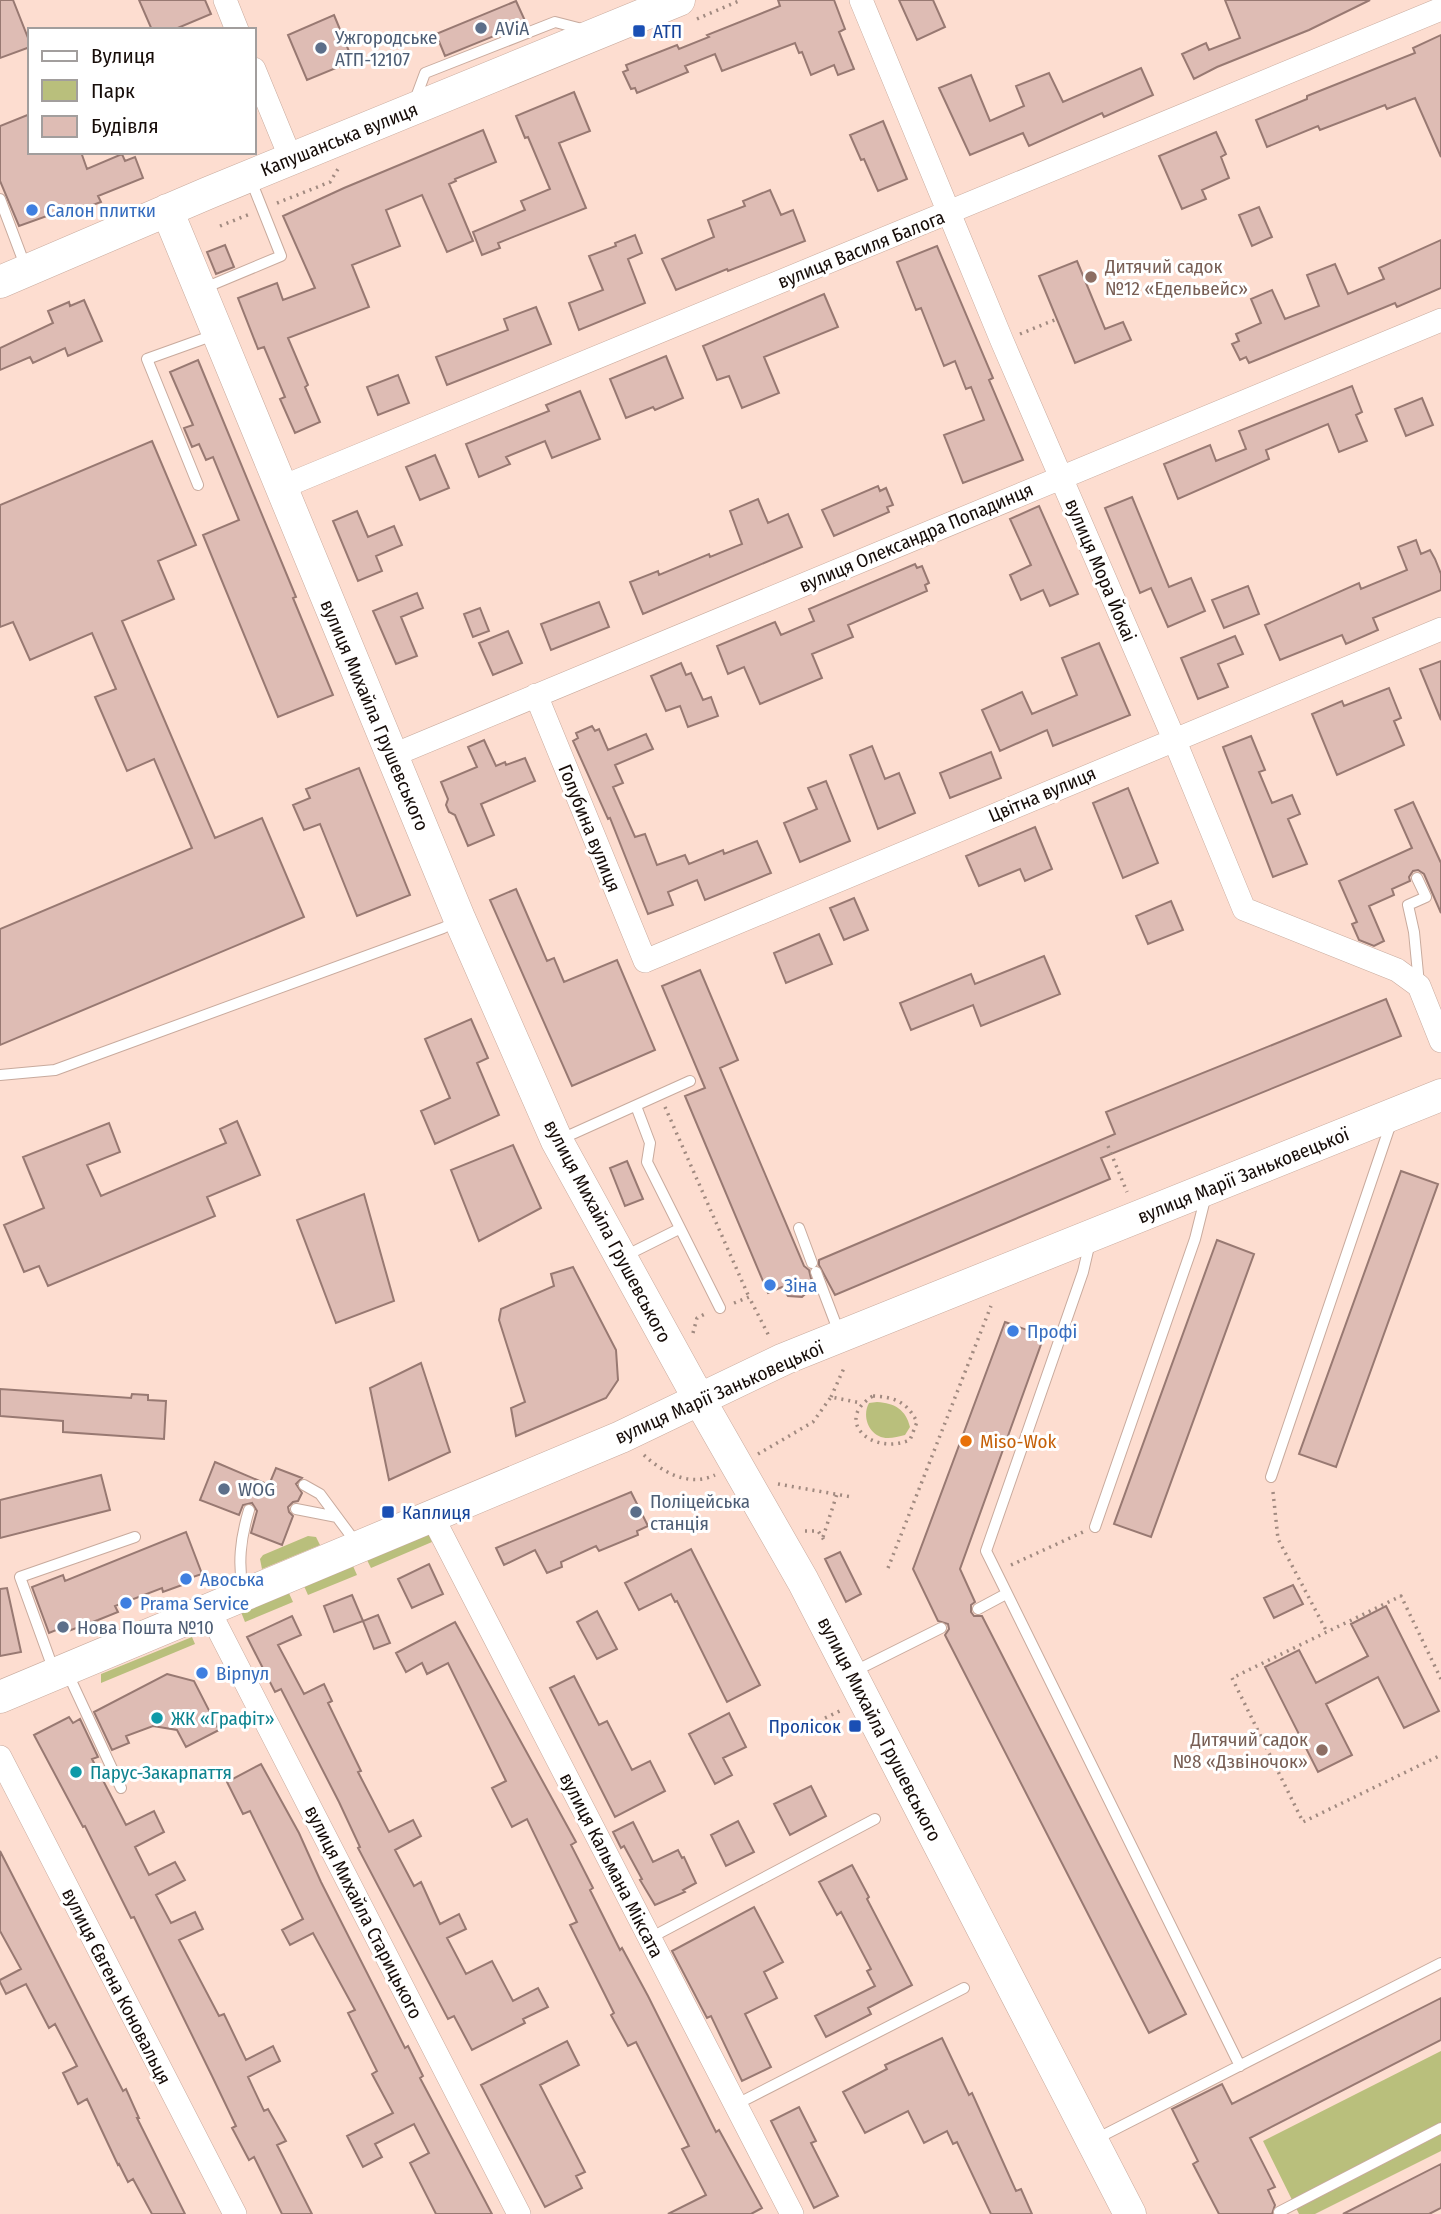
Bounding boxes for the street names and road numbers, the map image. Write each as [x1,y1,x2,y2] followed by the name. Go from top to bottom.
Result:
[257,97,421,181] street label: Капушанська вулиця
[774,205,948,293] street label: вулиця Василя Балога
[796,478,1037,597] street label: вулиця Олександра Попадинця
[1060,495,1141,645] street label: вулиця Мора Йокаі
[315,596,434,834] street label: вулиця Михайла Грушевського
[553,761,626,895] street label: Голубина вулиця
[985,762,1099,827] street label: Цвітна вулиця
[539,1116,676,1346] street label: вулиця Михайла Грушевського
[1134,1122,1353,1228] street label: вулиця Марії Заньковецької
[611,1336,828,1449] street label: вулиця Марії Заньковецької
[813,1613,946,1845] street label: вулиця Михайла Грушевського
[555,1769,668,1962] street label: вулиця Кальмана Міксата
[300,1802,427,2023] street label: вулиця Михайла Старицького
[57,1884,176,2088] street label: вулиця Євгена Коновальця

